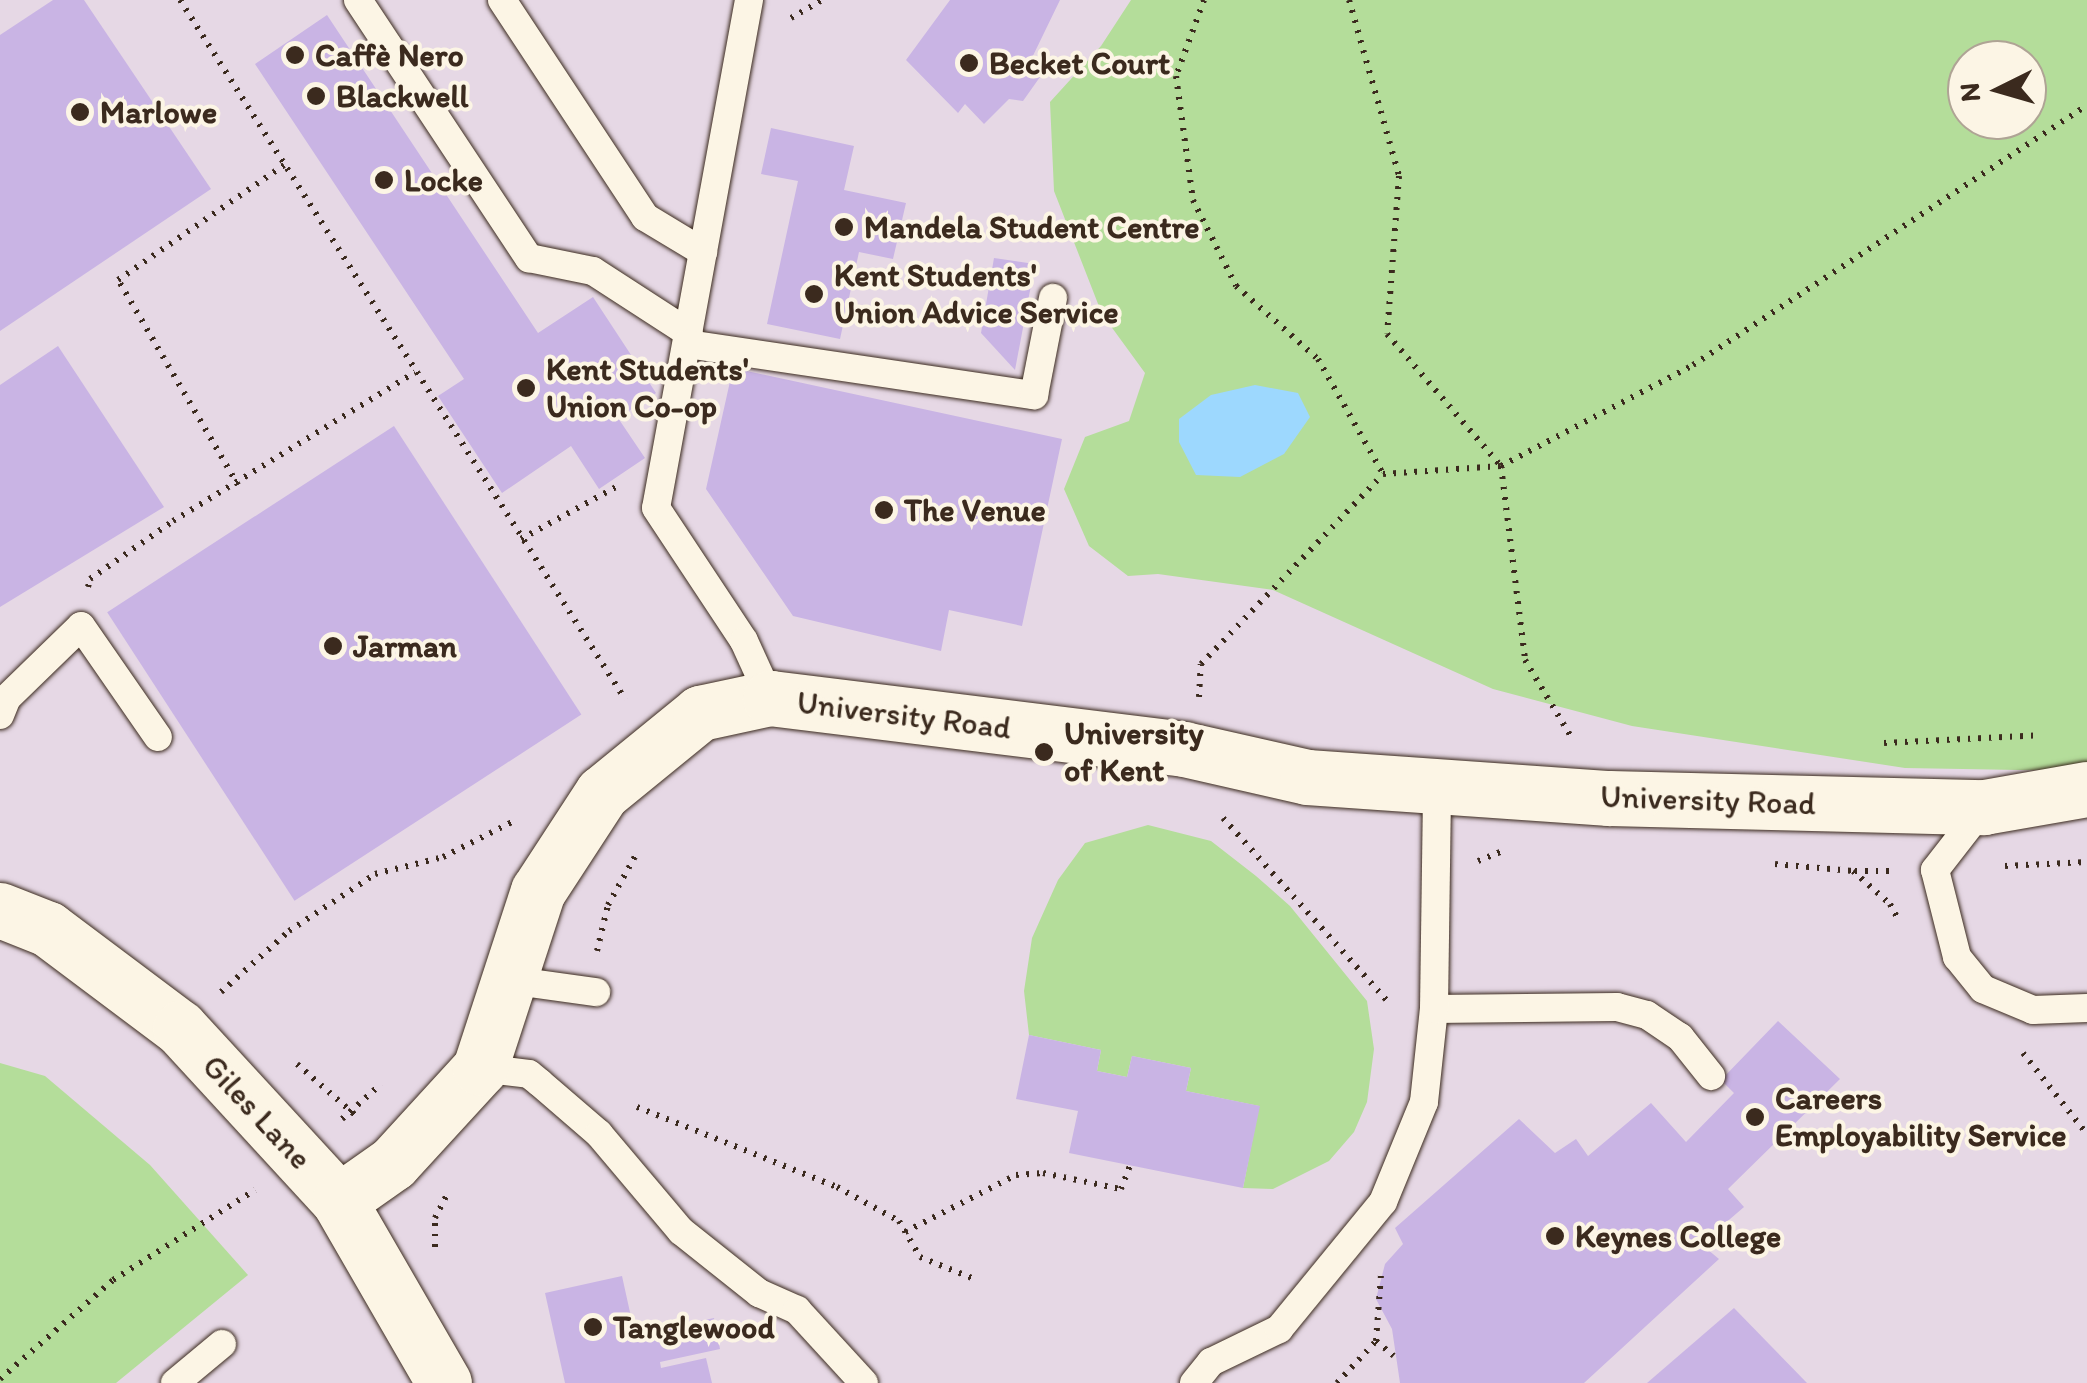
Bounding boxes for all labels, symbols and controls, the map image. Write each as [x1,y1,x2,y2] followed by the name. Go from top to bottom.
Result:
[315,36,464,74] place label: Caffè Nero
[1947,40,2047,140] north arrow
[284,44,306,66] marker: Caffè Nero
[989,44,1170,82] place label: Becket Court
[958,52,980,74] marker: Becket Court
[336,77,469,115] place label: Blackwell
[1951,82,1987,103] text: N
[305,85,327,107] marker: Blackwell
[100,93,217,131] place label: Marlowe
[69,101,91,123] marker: Marlowe
[404,161,483,199] place label: Locke
[373,169,395,191] marker: Locke
[864,208,1200,246] place label: Mandela Student Centre
[833,216,855,238] marker: Mandela Student Centre
[834,257,1120,332] place label: Kent Students' Union Advice Service
[803,283,825,305] marker: Kent Students' Union Advice Service
[546,351,749,426] place label: Kent Students' Union Co-op
[515,377,537,399] marker: Kent Students' Union Co-op
[904,491,1045,529] place label: The Venue
[873,499,895,521] marker: The Venue
[353,627,457,665] place label: Jarman
[322,635,344,657] marker: Jarman
[795,683,1013,747] street label: University Road
[1064,715,1204,790] place label: University of Kent
[1033,741,1055,763] marker: University of Kent
[1599,777,1817,823] street label: University Road
[195,1047,319,1177] street label: Giles Lane
[1775,1080,2067,1155] place label: Careers Employability Service
[1744,1106,1766,1128] marker: Careers Employability Service
[1575,1217,1781,1255] place label: Keynes College
[1544,1225,1566,1247] marker: Keynes College
[613,1308,775,1346] place label: Tanglewood
[582,1316,604,1338] marker: Tanglewood

